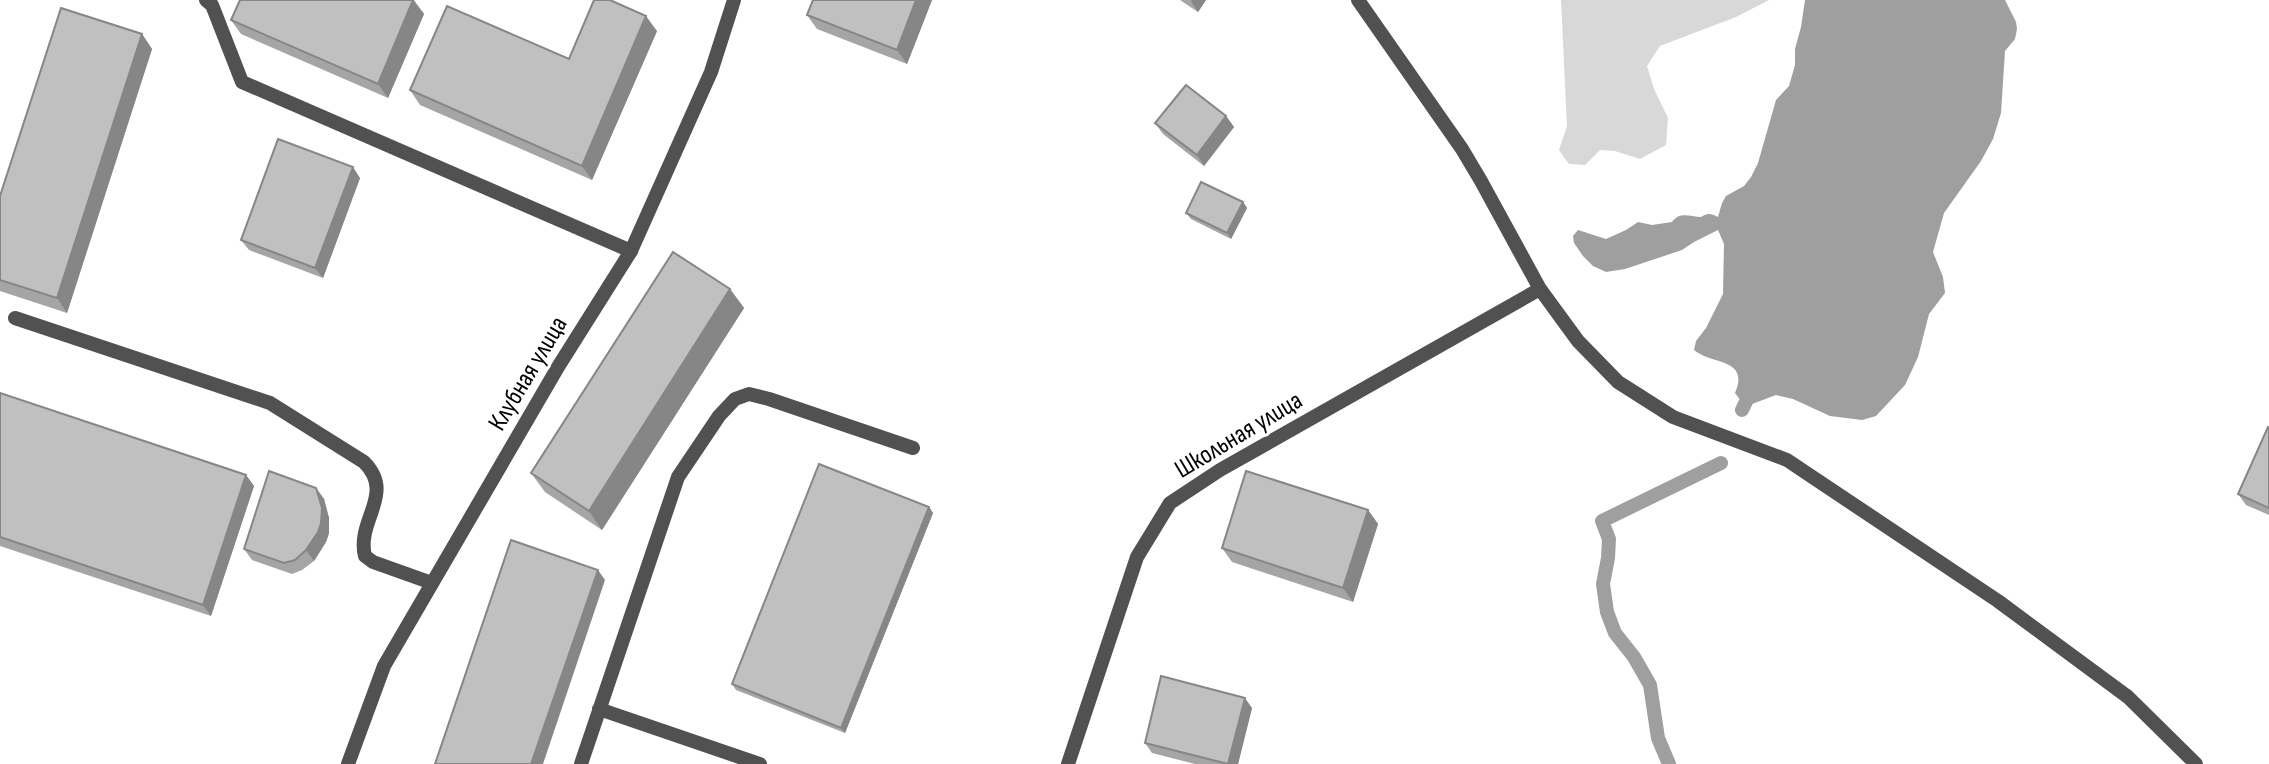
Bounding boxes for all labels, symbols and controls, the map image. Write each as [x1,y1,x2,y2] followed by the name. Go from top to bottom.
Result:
[482,311,574,436] street label: Клубная улица
[1169,385,1308,485] street label: Школьная улица

